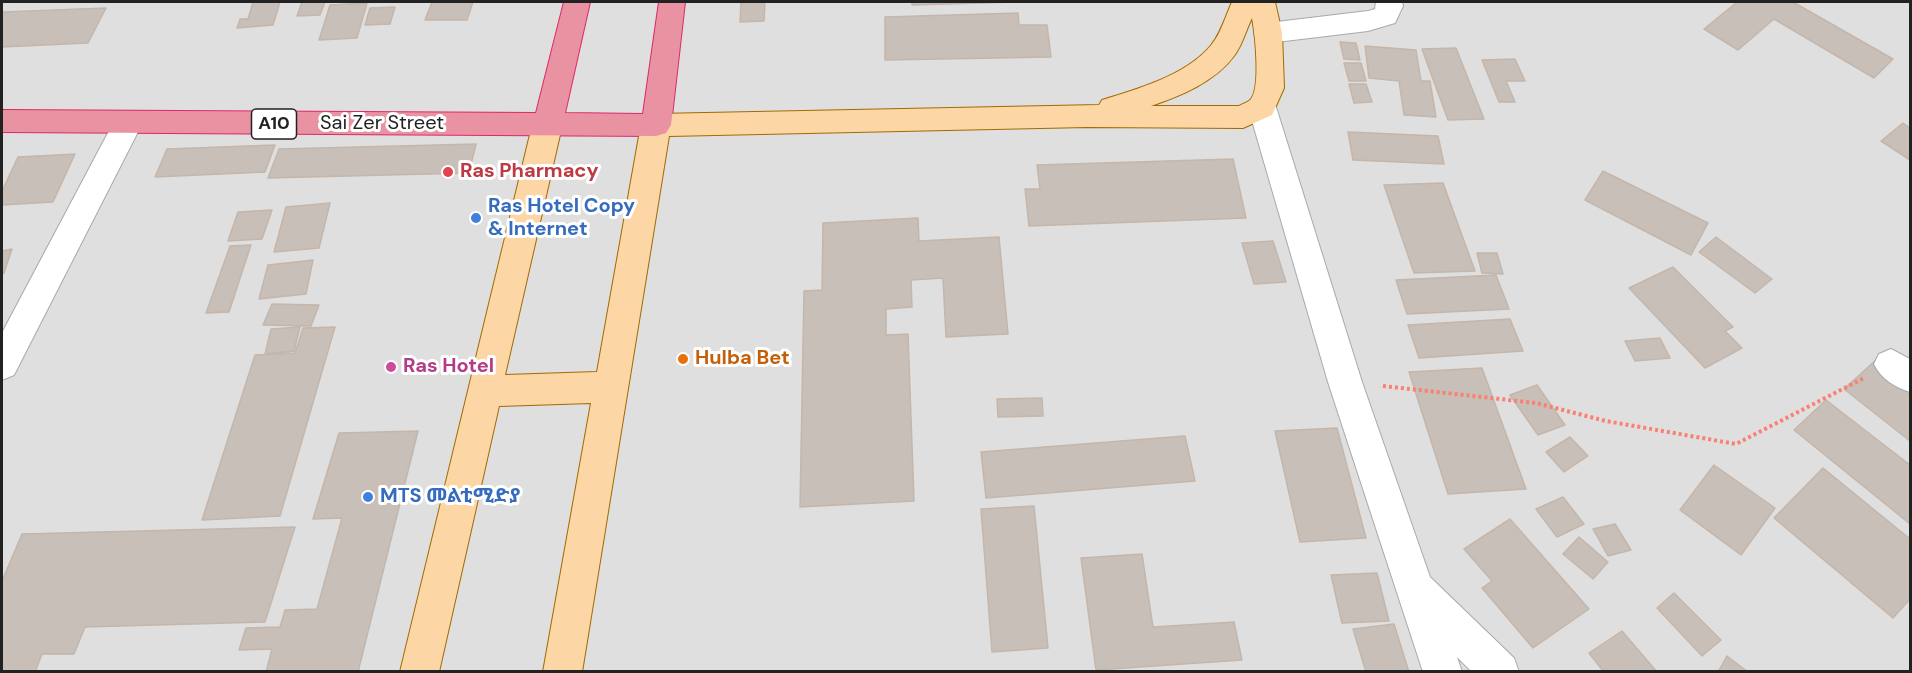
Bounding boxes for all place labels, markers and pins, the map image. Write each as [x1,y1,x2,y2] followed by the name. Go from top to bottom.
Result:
[460,160,599,184] place label: Ras Pharmacy
[441,165,455,179] marker: Ras Pharmacy
[488,195,635,242] place label: Ras Hotel Copy & Internet
[469,211,483,225] marker: Ras Hotel Copy & Internet
[695,347,790,371] place label: Hulba Bet
[676,352,690,366] marker: Hulba Bet
[403,355,494,379] place label: Ras Hotel
[384,360,398,374] marker: Ras Hotel
[380,485,520,509] place label: MTS መልቲሚድያ
[361,490,375,504] marker: MTS መልቲሚድያ

